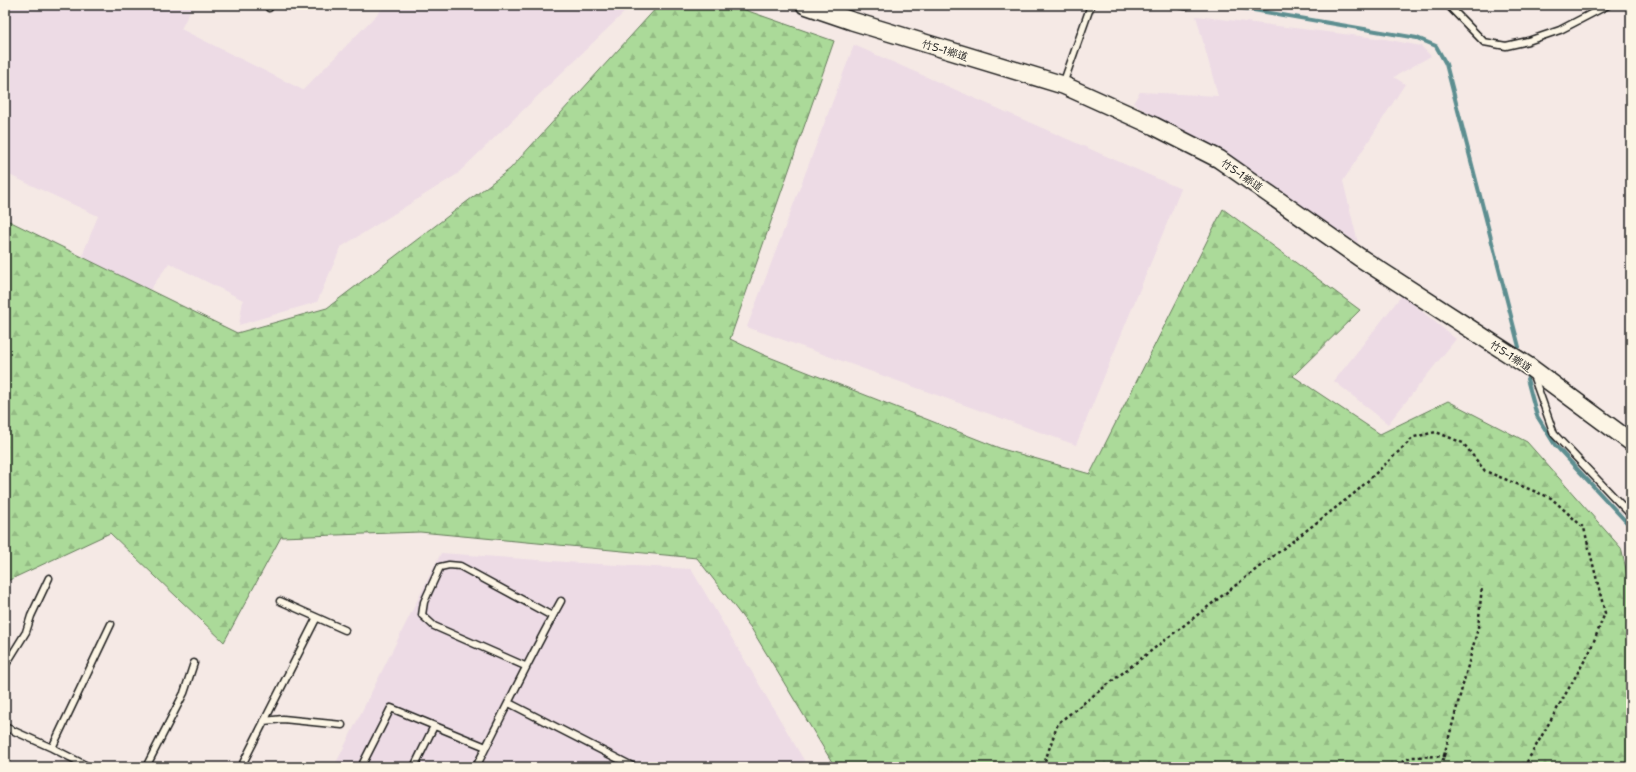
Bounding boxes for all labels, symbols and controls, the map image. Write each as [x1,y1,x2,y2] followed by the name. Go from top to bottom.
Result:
[920,36,970,65] street label: 竹5-1鄉道
[1218,155,1266,195] street label: 竹5-1鄉道
[1486,337,1535,376] street label: 竹5-1鄉道

